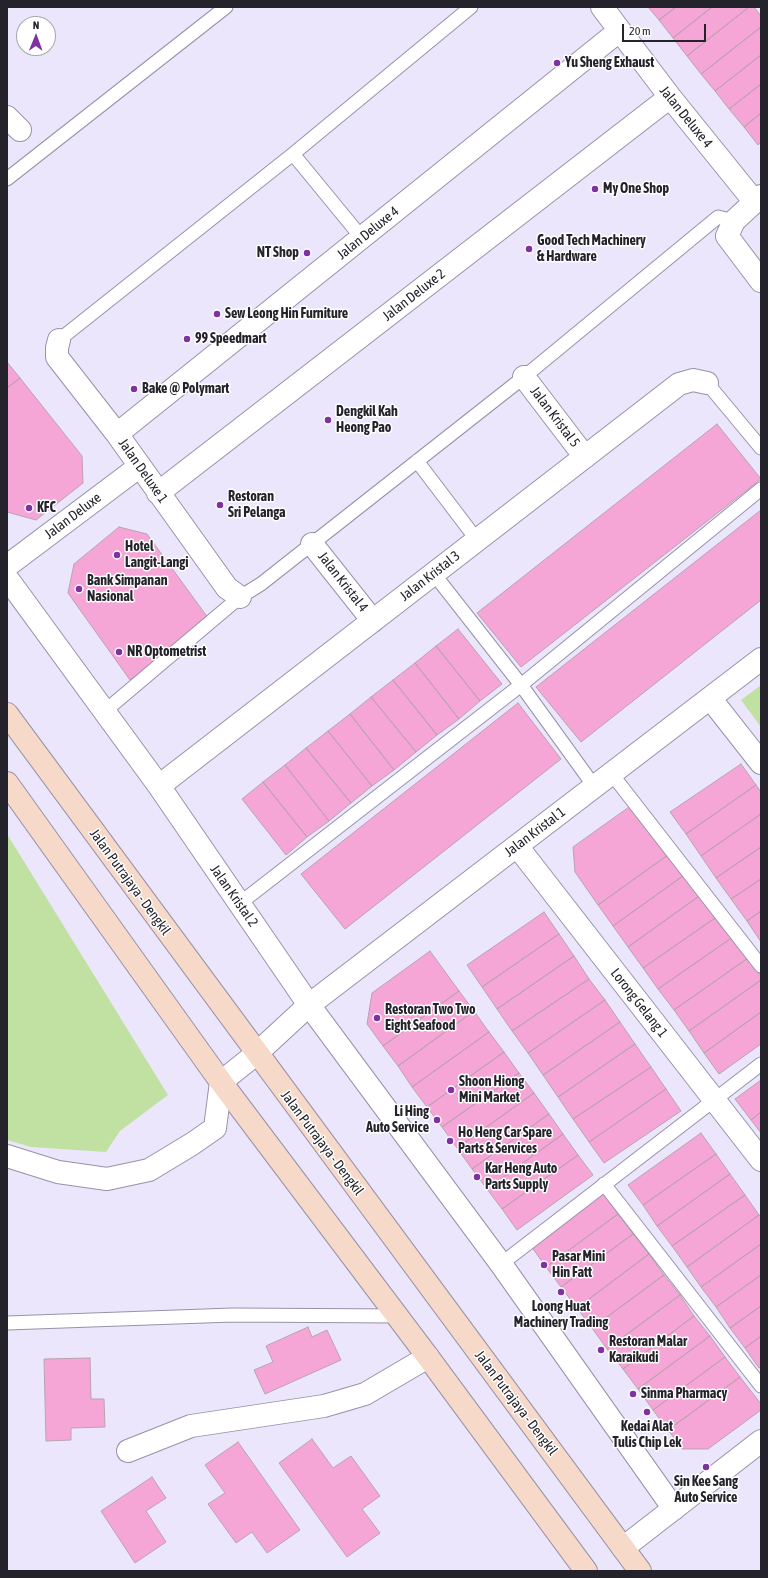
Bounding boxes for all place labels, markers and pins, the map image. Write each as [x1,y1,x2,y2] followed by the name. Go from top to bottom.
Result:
[565,55,654,71] place label: Yu Sheng Exhaust
[552,58,562,68] marker: Yu Sheng Exhaust
[603,181,669,197] place label: My One Shop
[590,184,600,194] marker: My One Shop
[537,233,646,266] place label: Good Tech Machinery & Hardware
[524,244,534,254] marker: Good Tech Machinery & Hardware
[257,245,299,261] place label: NT Shop
[302,248,312,258] marker: NT Shop
[225,306,348,322] place label: Sew Leong Hin Furniture
[212,309,222,319] marker: Sew Leong Hin Furniture
[195,331,266,347] place label: 99 Speedmart
[182,334,192,344] marker: 99 Speedmart
[142,381,229,397] place label: Bake @ Polymart
[129,384,139,394] marker: Bake @ Polymart
[336,404,398,436] place label: Dengkil Kah Heong Pao
[323,415,333,425] marker: Dengkil Kah Heong Pao
[228,489,285,522] place label: Restoran Sri Pelanga
[37,500,56,516] place label: KFC
[215,500,225,510] marker: Restoran Sri Pelanga
[24,503,34,513] marker: KFC
[125,539,188,572] place label: Hotel Langit-Langi
[112,550,122,560] marker: Hotel Langit-Langi
[87,573,167,606] place label: Bank Simpanan Nasional
[74,584,84,594] marker: Bank Simpanan Nasional
[127,644,206,660] place label: NR Optometrist
[114,647,124,657] marker: NR Optometrist
[385,1002,476,1034] place label: Restoran Two Two Eight Seafood
[372,1013,382,1023] marker: Restoran Two Two Eight Seafood
[459,1074,524,1106] place label: Shoon Hiong Mini Market
[446,1085,456,1095] marker: Shoon Hiong Mini Market
[366,1104,429,1136] place label: Li Hing Auto Service
[432,1115,442,1125] marker: Li Hing Auto Service
[458,1125,552,1158] place label: Ho Heng Car Spare Parts & Services
[445,1136,455,1146] marker: Ho Heng Car Spare Parts & Services
[485,1161,557,1194] place label: Kar Heng Auto Parts Supply
[472,1172,482,1182] marker: Kar Heng Auto Parts Supply
[552,1249,605,1282] place label: Pasar Mini Hin Fatt
[539,1260,549,1270] marker: Pasar Mini Hin Fatt
[556,1287,566,1297] marker: Loong Huat Machinery Trading
[514,1299,608,1332] place label: Loong Huat Machinery Trading
[609,1334,687,1366] place label: Restoran Malar Karaikudi
[596,1345,606,1355] marker: Restoran Malar Karaikudi
[641,1386,727,1402] place label: Sinma Pharmacy
[628,1389,638,1399] marker: Sinma Pharmacy
[642,1407,652,1417] marker: Kedai Alat Tulis Chip Lek
[613,1419,681,1452] place label: Kedai Alat Tulis Chip Lek
[701,1462,711,1472] marker: Sin Kee Sang Auto Service
[674,1474,738,1506] place label: Sin Kee Sang Auto Service

